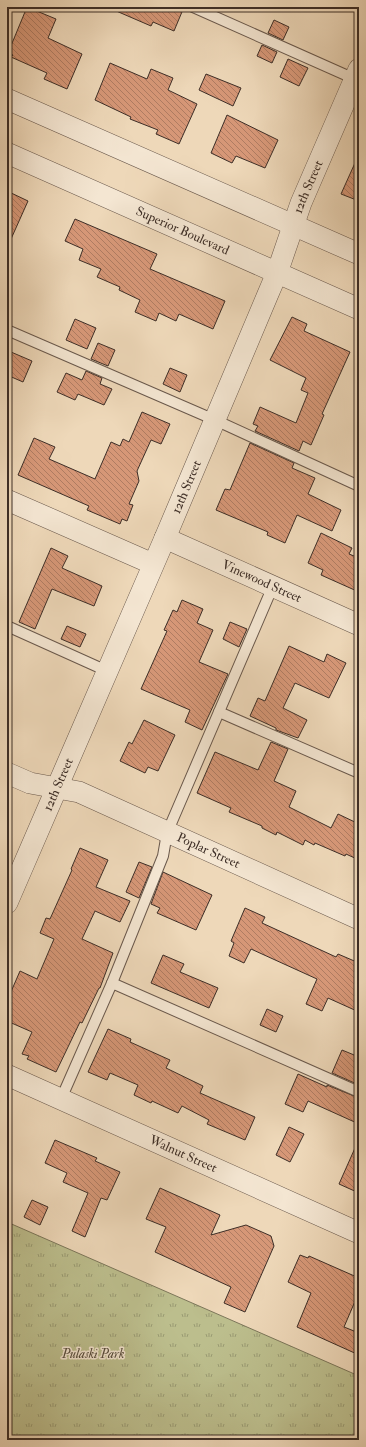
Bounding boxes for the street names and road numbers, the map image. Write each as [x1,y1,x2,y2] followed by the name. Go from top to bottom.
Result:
[290,158,327,216] street label: 12th Street
[133,203,232,259] street label: Superior Boulevard
[168,458,205,516] street label: 12th Street
[219,557,304,606] street label: Vinewood Street
[40,756,77,814] street label: 12th Street
[174,829,243,872] street label: Poplar Street
[146,1131,219,1176] street label: Walnut Street

